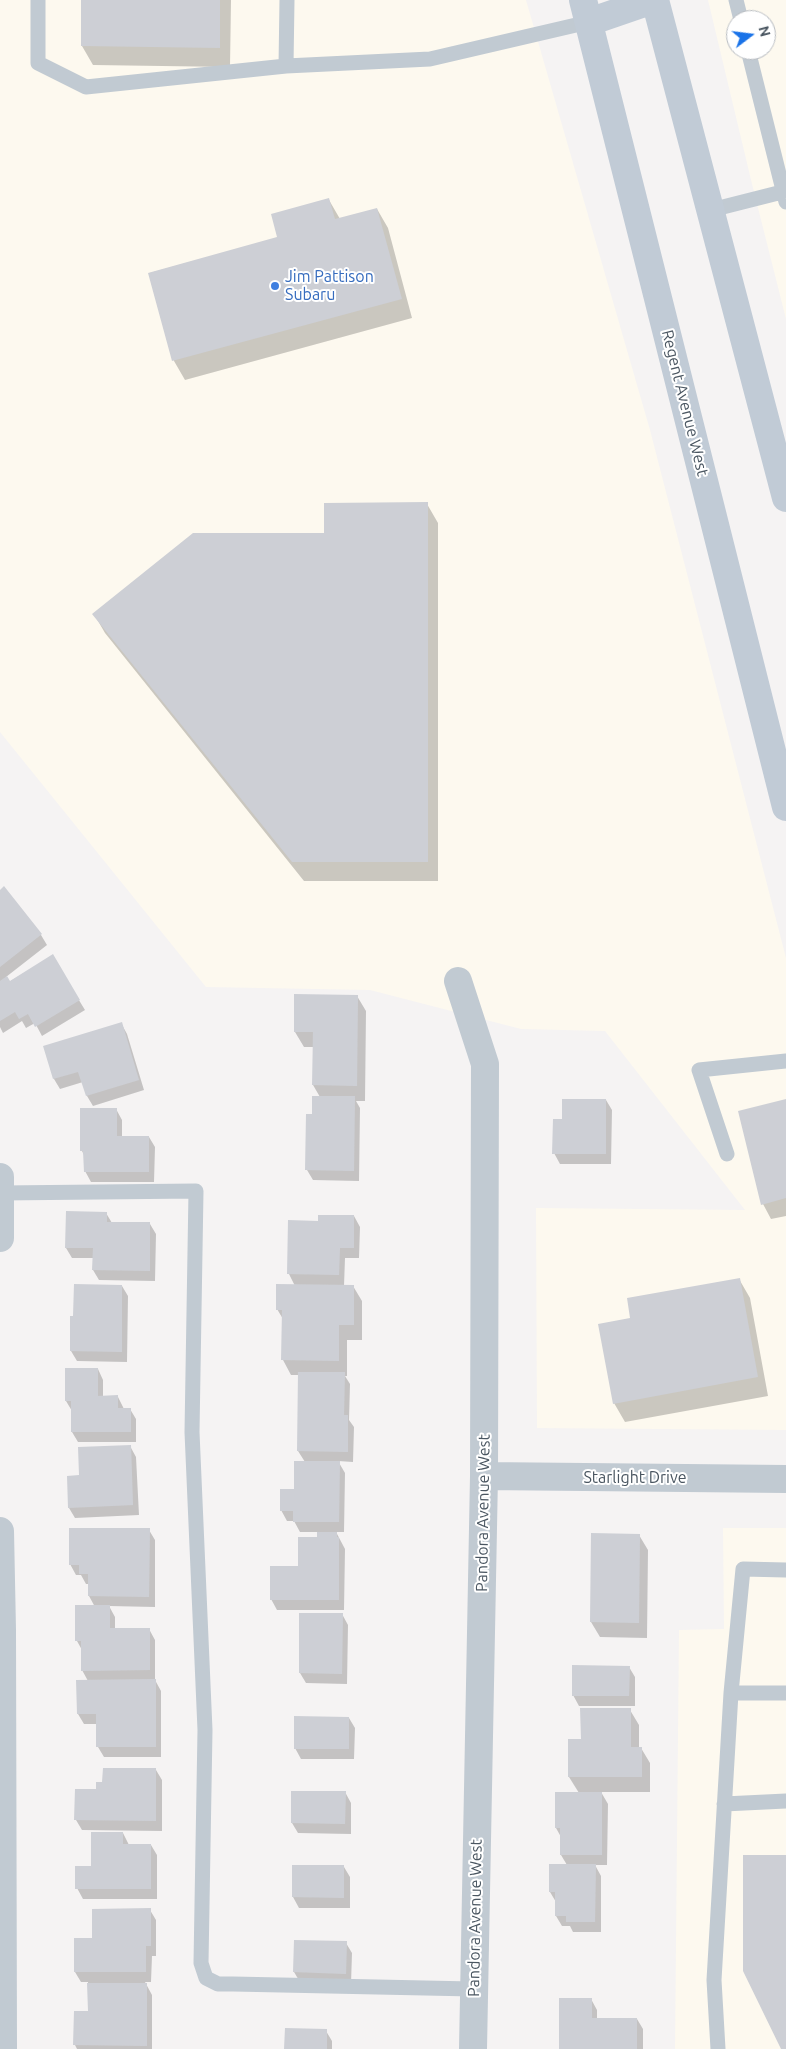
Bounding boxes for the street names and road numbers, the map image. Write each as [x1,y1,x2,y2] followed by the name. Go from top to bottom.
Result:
[658,328,712,478] street label: Regent Avenue West
[472,1434,494,1592] street label: Pandora Avenue West
[583,1468,687,1488] street label: Starlight Drive
[464,1839,486,1997] street label: Pandora Avenue West

